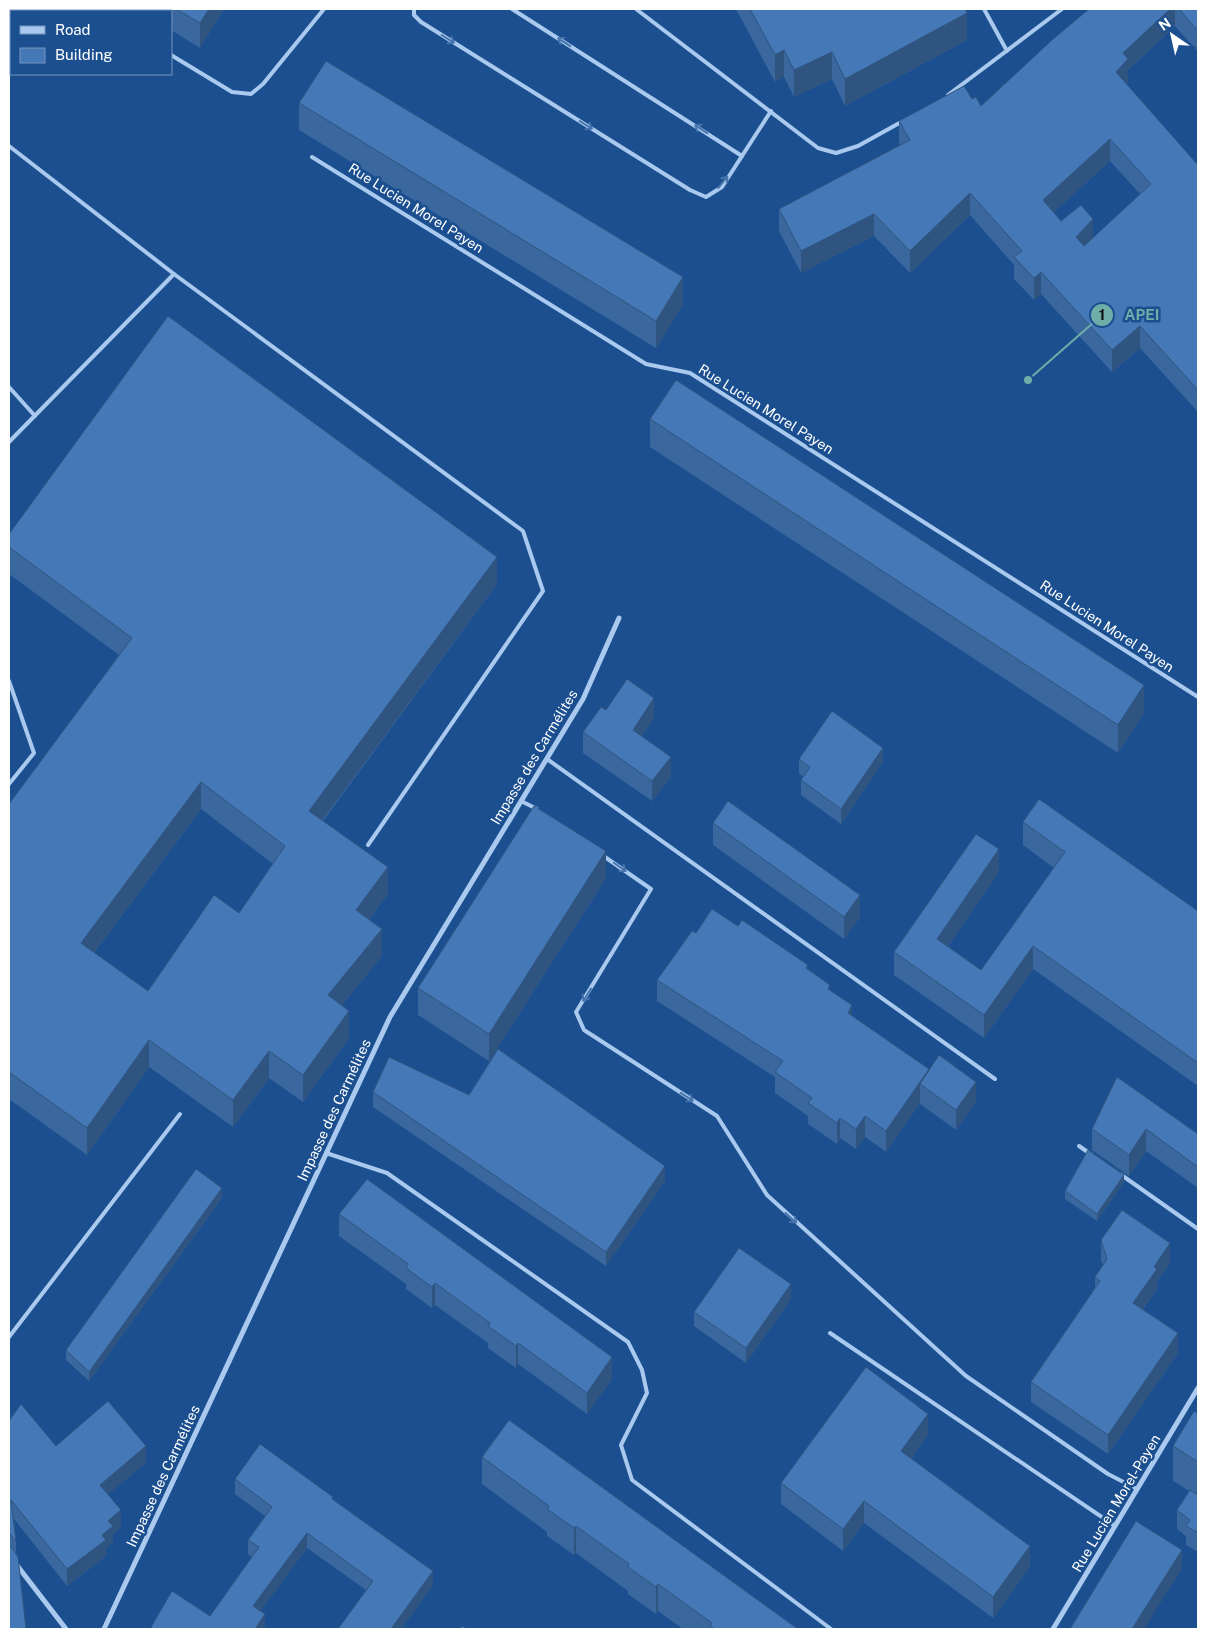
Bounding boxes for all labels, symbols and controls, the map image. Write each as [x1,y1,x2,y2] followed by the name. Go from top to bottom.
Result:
[10,10,172,75] legend
[1147,10,1197,60] north arrow
[1156,15,1174,34] text: N
[55,21,91,38] text: Road
[441,34,455,44] one-way arrow
[557,37,571,47] one-way arrow
[55,46,113,63] text: Building
[579,121,593,131] one-way arrow
[694,124,708,134] one-way arrow
[346,160,486,256] street label: Rue Lucien Morel Payen
[718,176,729,189] one-way arrow
[1090,300,1170,330] callout: APEI
[1099,306,1105,323] text: 1
[1125,306,1159,323] text: APEI
[696,361,836,457] street label: Rue Lucien Morel Payen
[1037,577,1177,675] street label: Rue Lucien Morel Payen
[487,687,581,827] street label: Impasse des Carmélites
[612,862,626,872] one-way arrow
[581,987,591,1001] one-way arrow
[294,1037,374,1183] street label: Impasse des Carmélites
[680,1092,694,1102] one-way arrow
[785,1212,798,1224] one-way arrow
[123,1403,203,1549] street label: Impasse des Carmélites
[1069,1431,1163,1575] street label: Rue Lucien Morel-Payen

